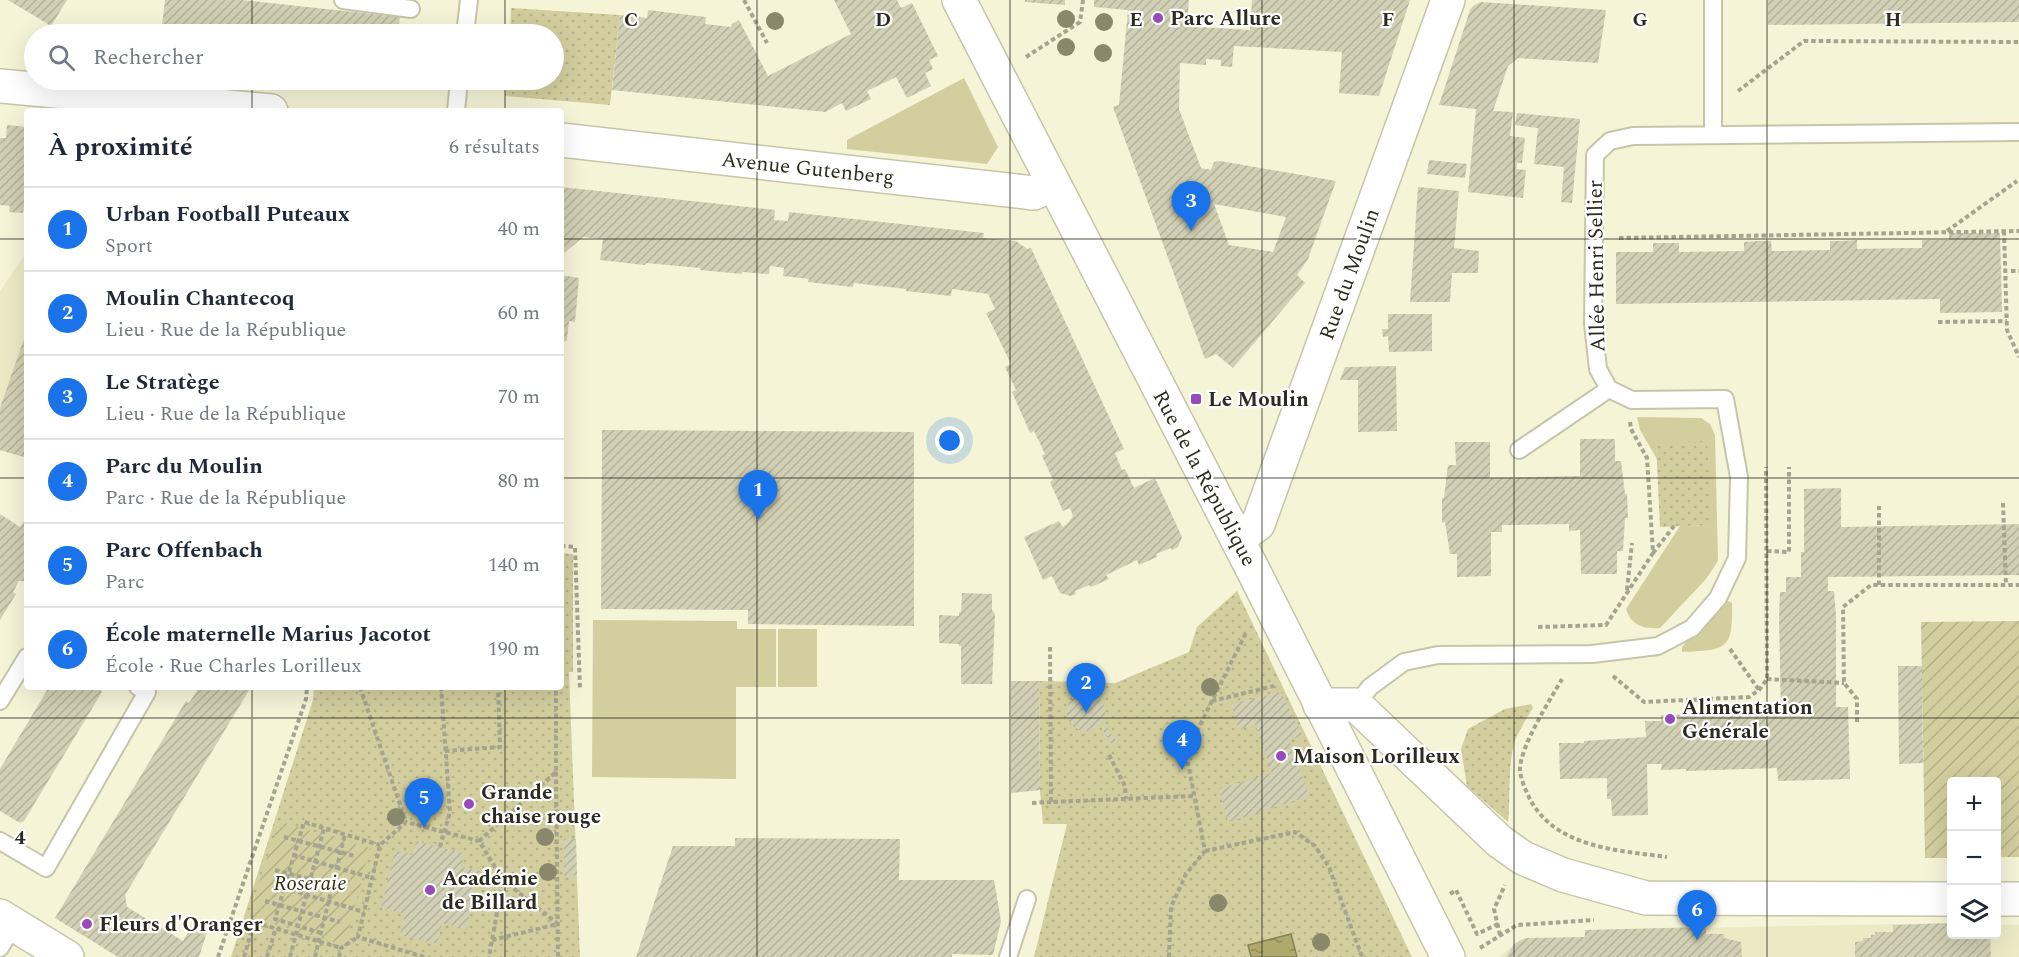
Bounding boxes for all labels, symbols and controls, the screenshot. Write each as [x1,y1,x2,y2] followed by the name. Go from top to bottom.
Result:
[1170,3,1281,35] place label: Parc Allure
[624,5,638,35] text: C
[875,5,891,35] text: D
[1129,5,1143,35] text: E
[1382,5,1394,35] text: F
[1632,5,1648,35] text: G
[1885,5,1901,35] text: H
[1151,11,1165,25] marker: Parc Allure
[24,24,564,90] search box
[45,41,78,74] icon: search
[93,41,204,74] text: Rechercher
[48,127,193,167] text: À proximité
[449,132,540,162] text: 6 résultats
[720,144,896,194] street label: Avenue Gutenberg
[1579,180,1614,352] street label: Allée Henri Sellier
[1172,182,1210,231] pin: 3
[105,198,350,231] text: Urban Football Puteaux
[1311,204,1389,345] street label: Rue du Moulin
[62,214,73,244] text: 1
[498,214,540,244] text: 40 m
[105,231,153,261] text: Sport
[105,282,295,315] text: Moulin Chantecoq
[62,298,73,328] text: 2
[498,298,540,328] text: 60 m
[105,315,346,345] text: Lieu · Rue de la République
[105,366,220,399] text: Le Stratège
[62,382,73,412] text: 3
[498,382,540,412] text: 70 m
[1208,384,1309,416] place label: Le Moulin
[1144,385,1264,572] street label: Rue de la République
[1189,392,1203,406] marker: Le Moulin
[105,399,346,429] text: Lieu · Rue de la République
[935,426,964,455] your location
[105,450,263,483] text: Parc du Moulin
[62,466,73,496] text: 4
[498,466,540,496] text: 80 m
[738,470,777,520] pin: 1
[105,483,346,513] text: Parc · Rue de la République
[105,534,263,567] text: Parc Offenbach
[62,550,73,580] text: 5
[488,550,540,580] text: 140 m
[105,567,145,597] text: Parc
[105,618,431,651] text: École maternelle Marius Jacotot
[62,634,73,664] text: 6
[488,634,540,664] text: 190 m
[105,651,361,681] text: École · Rue Charles Lorilleux
[1066,664,1106,713] pin: 2
[1682,692,1813,748] place label: Alimentation Générale
[1663,712,1677,726] marker: Alimentation Générale
[1162,720,1202,770] pin: 4
[1293,741,1460,773] place label: Maison Lorilleux
[1274,749,1288,763] marker: Maison Lorilleux
[481,777,601,833] place label: Grande chaise rouge
[1947,777,2001,939] map controls
[1947,777,2001,831] button: +
[404,778,444,828] pin: 5
[462,797,476,811] marker: Grande chaise rouge
[14,823,26,853] text: 4
[1947,831,2001,885] button: −
[442,863,538,919] place label: Académie de Billard
[274,868,346,900] park label: Roseraie
[423,883,437,897] marker: Académie de Billard
[1947,885,2001,939] button: layers
[1678,890,1716,940] pin: 6
[99,909,263,941] place label: Fleurs d'Oranger
[80,917,94,931] marker: Fleurs d'Oranger

